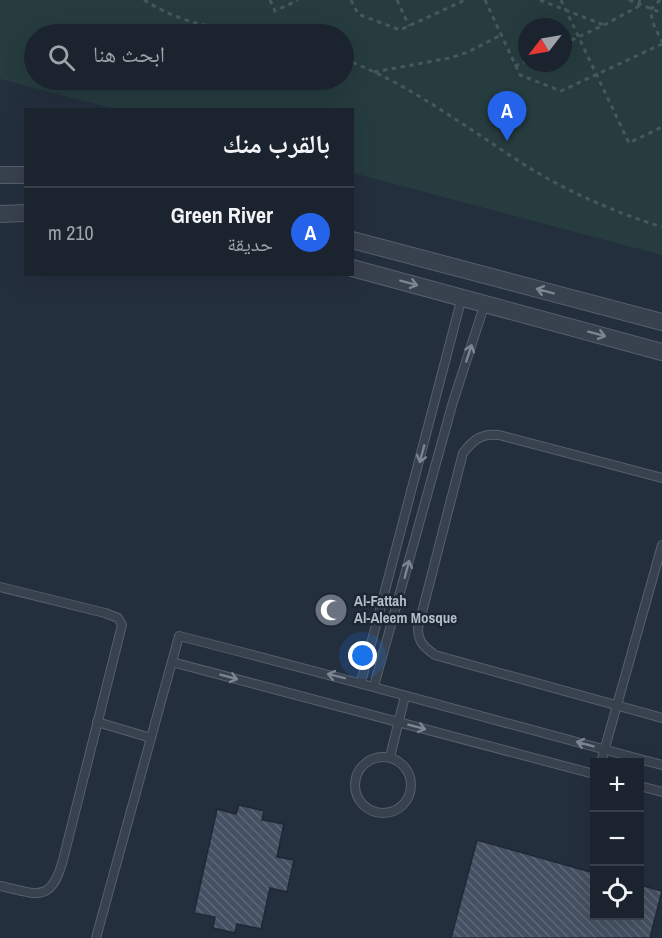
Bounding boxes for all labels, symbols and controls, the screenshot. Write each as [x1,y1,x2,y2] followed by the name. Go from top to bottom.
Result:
[518,18,572,72] north arrow
[24,24,354,90] search box
[93,39,165,69] text: ابحث هنا
[45,41,78,74] icon: search
[488,92,526,141] pin: A
[223,126,330,161] text: بالقرب منك
[171,200,273,230] text: Green River
[48,219,94,246] text: 210 m
[305,219,316,246] text: A
[227,230,273,257] text: حديقة
[399,278,418,289] one-way arrow
[535,285,554,296] one-way arrow
[587,329,606,340] one-way arrow
[464,344,475,363] one-way arrow
[416,444,427,463] one-way arrow
[401,560,413,579] one-way arrow
[354,590,457,628] place label: Al-Fattah Al-Aleem Mosque
[313,592,349,628] mosque icon: Al-Fattah Al-Aleem Mosque
[348,641,377,670] your location
[327,669,346,681] one-way arrow
[219,672,238,684] one-way arrow
[407,722,426,734] one-way arrow
[576,738,595,750] one-way arrow
[590,758,644,920] map controls
[590,758,644,812] button: +
[590,812,644,866] button: −
[590,866,644,920] button: locate

